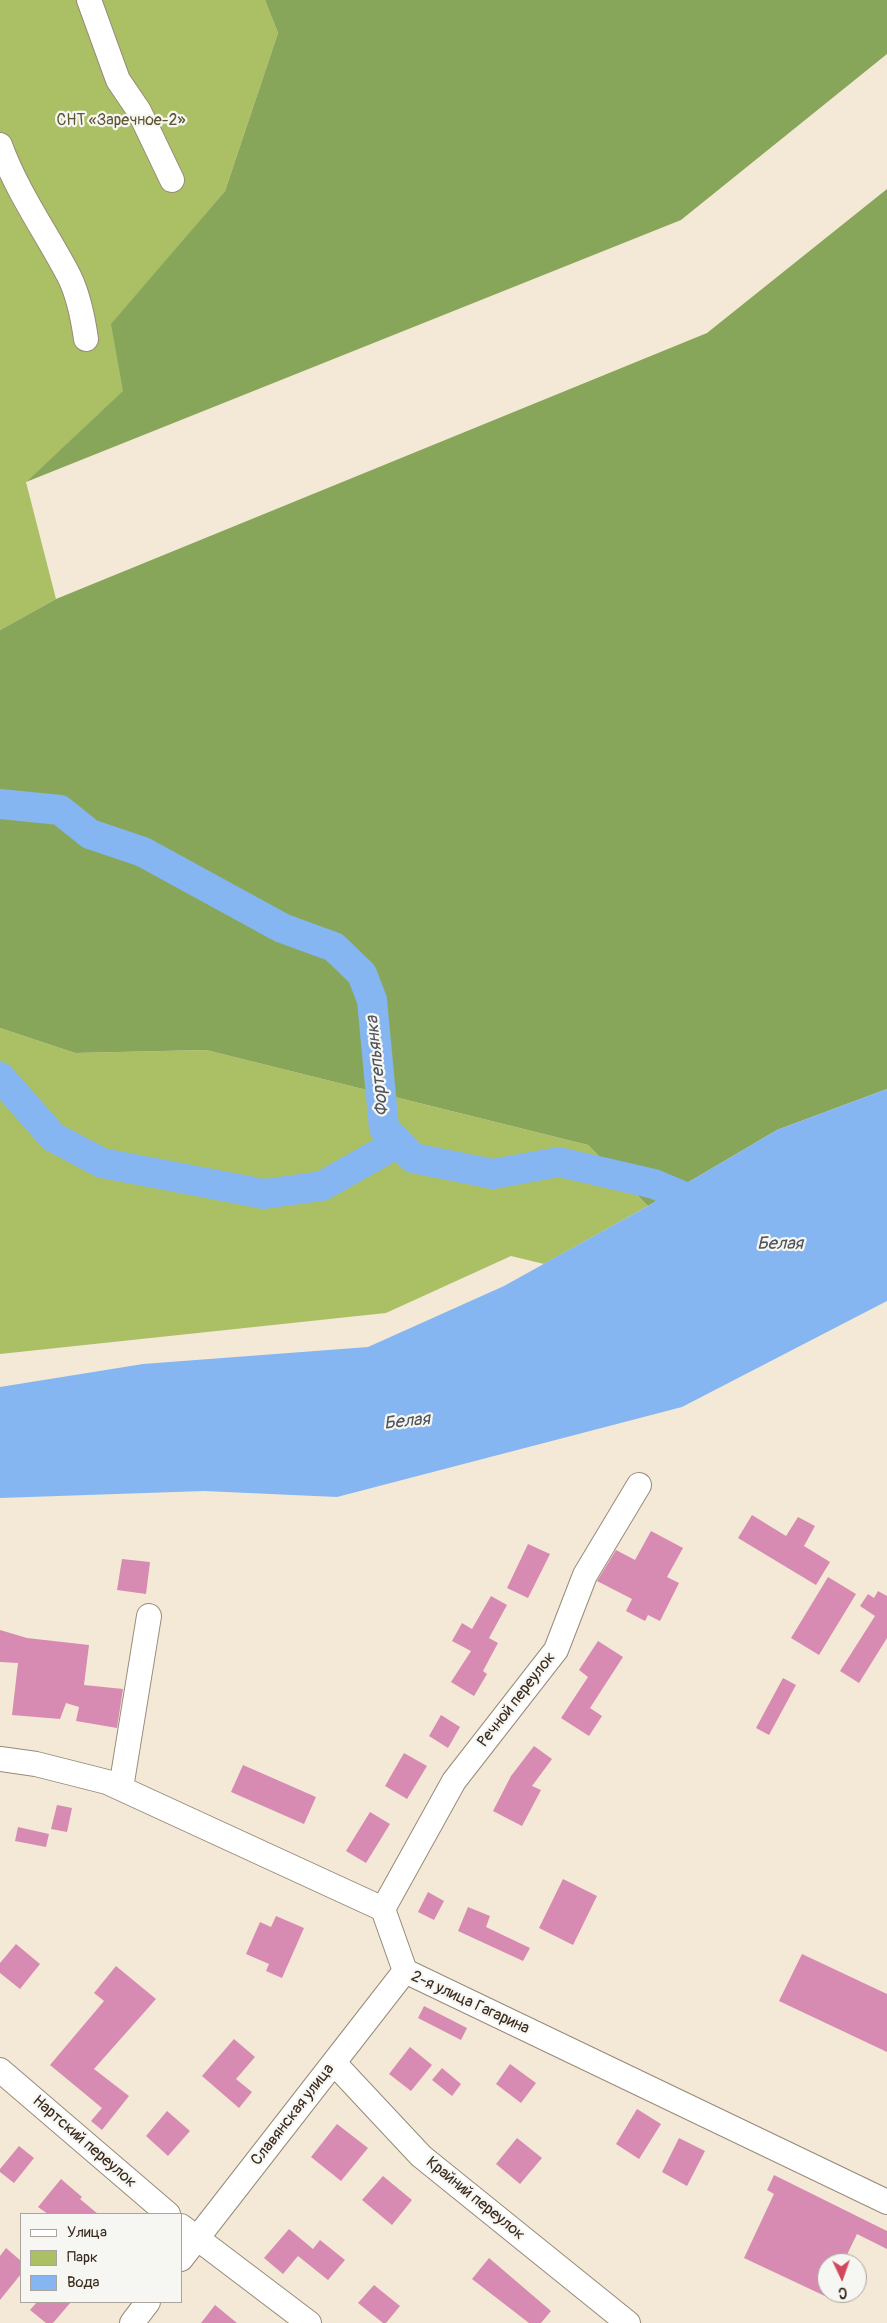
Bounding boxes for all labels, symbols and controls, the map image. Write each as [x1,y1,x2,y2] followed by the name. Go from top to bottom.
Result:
[56,111,186,131] park label: СНТ «Заречное-2»
[362,1015,394,1117] water label: Фортепьянка
[757,1233,803,1255] water label: Белая
[383,1409,431,1435] water label: Белая
[474,1649,560,1751] street label: Речной переулок
[408,1967,532,2039] street label: 2-я улица Гагарина
[247,2060,339,2170] street label: Славянская улица
[28,2092,140,2192] street label: Нартский переулок
[422,2153,528,2245] street label: Крайний переулок
[20,2213,182,2303] legend
[67,2223,107,2242] text: Улица
[67,2248,98,2267] text: Парк
[817,2253,867,2303] north arrow
[67,2273,100,2292] text: Вода
[838,2284,848,2301] text: С

